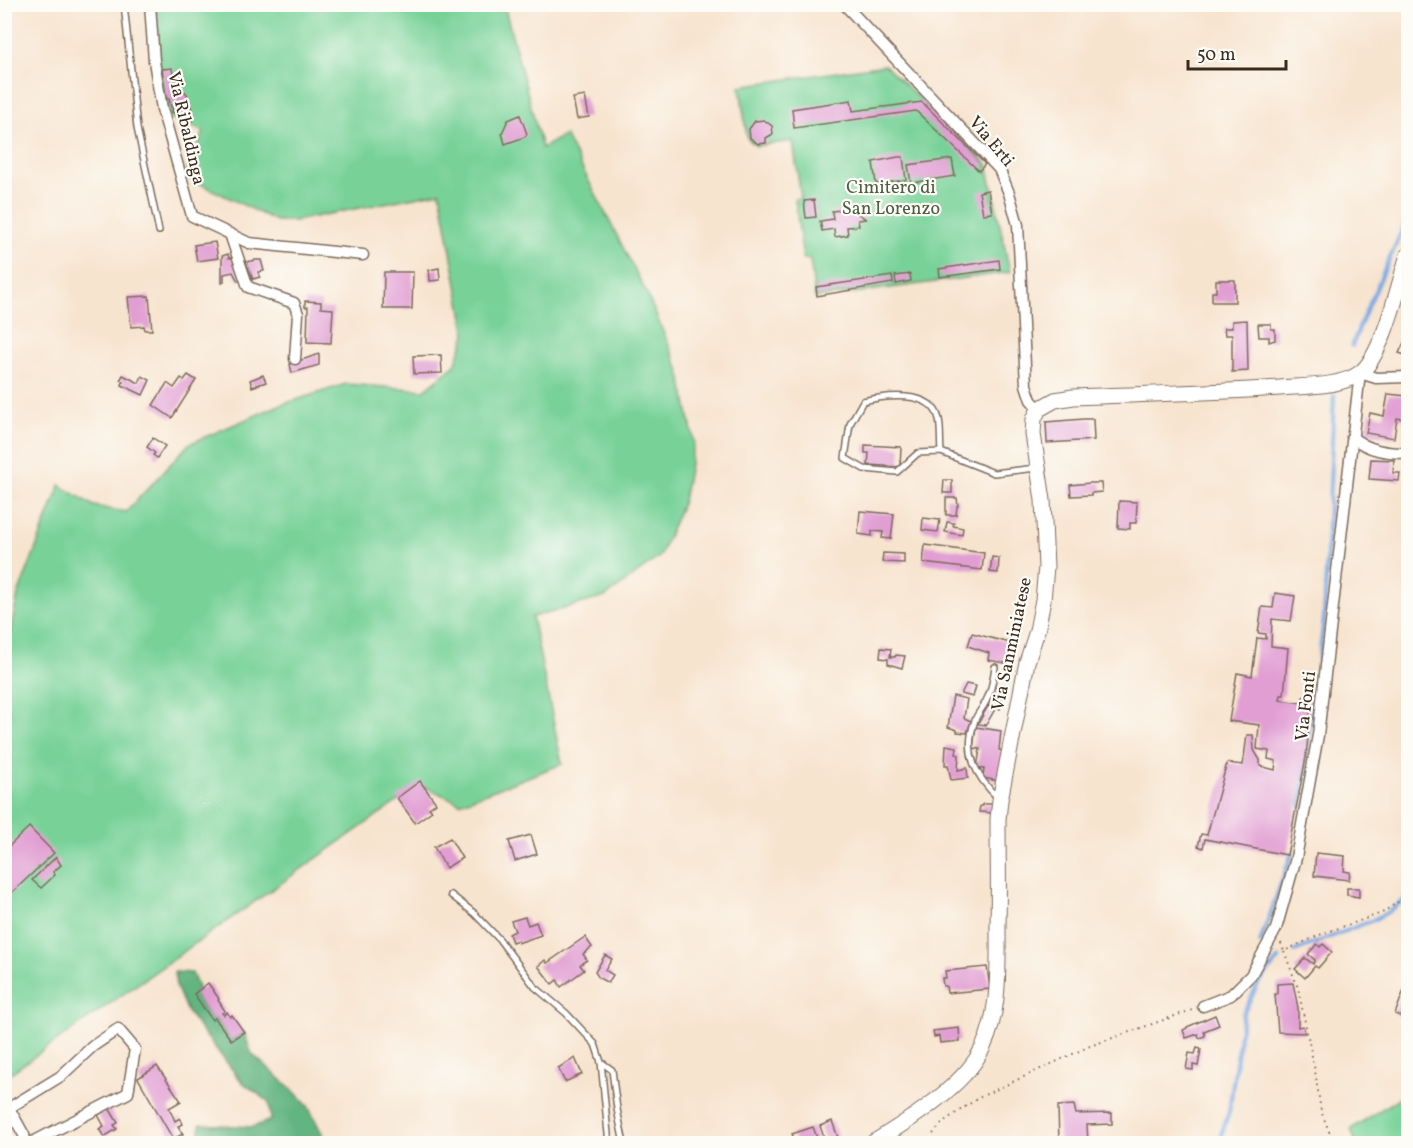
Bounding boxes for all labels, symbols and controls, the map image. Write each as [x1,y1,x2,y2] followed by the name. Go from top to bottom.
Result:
[1188,33,1286,71] scale bar
[1197,43,1236,68] text: 50 m
[160,69,211,188] street label: Via Ribaldinga
[962,111,1020,173] street label: Via Erti
[842,176,940,222] park label: Cimitero di San Lorenzo
[986,575,1039,714] street label: Via Sanminiatese
[1290,670,1323,743] street label: Via Fonti

